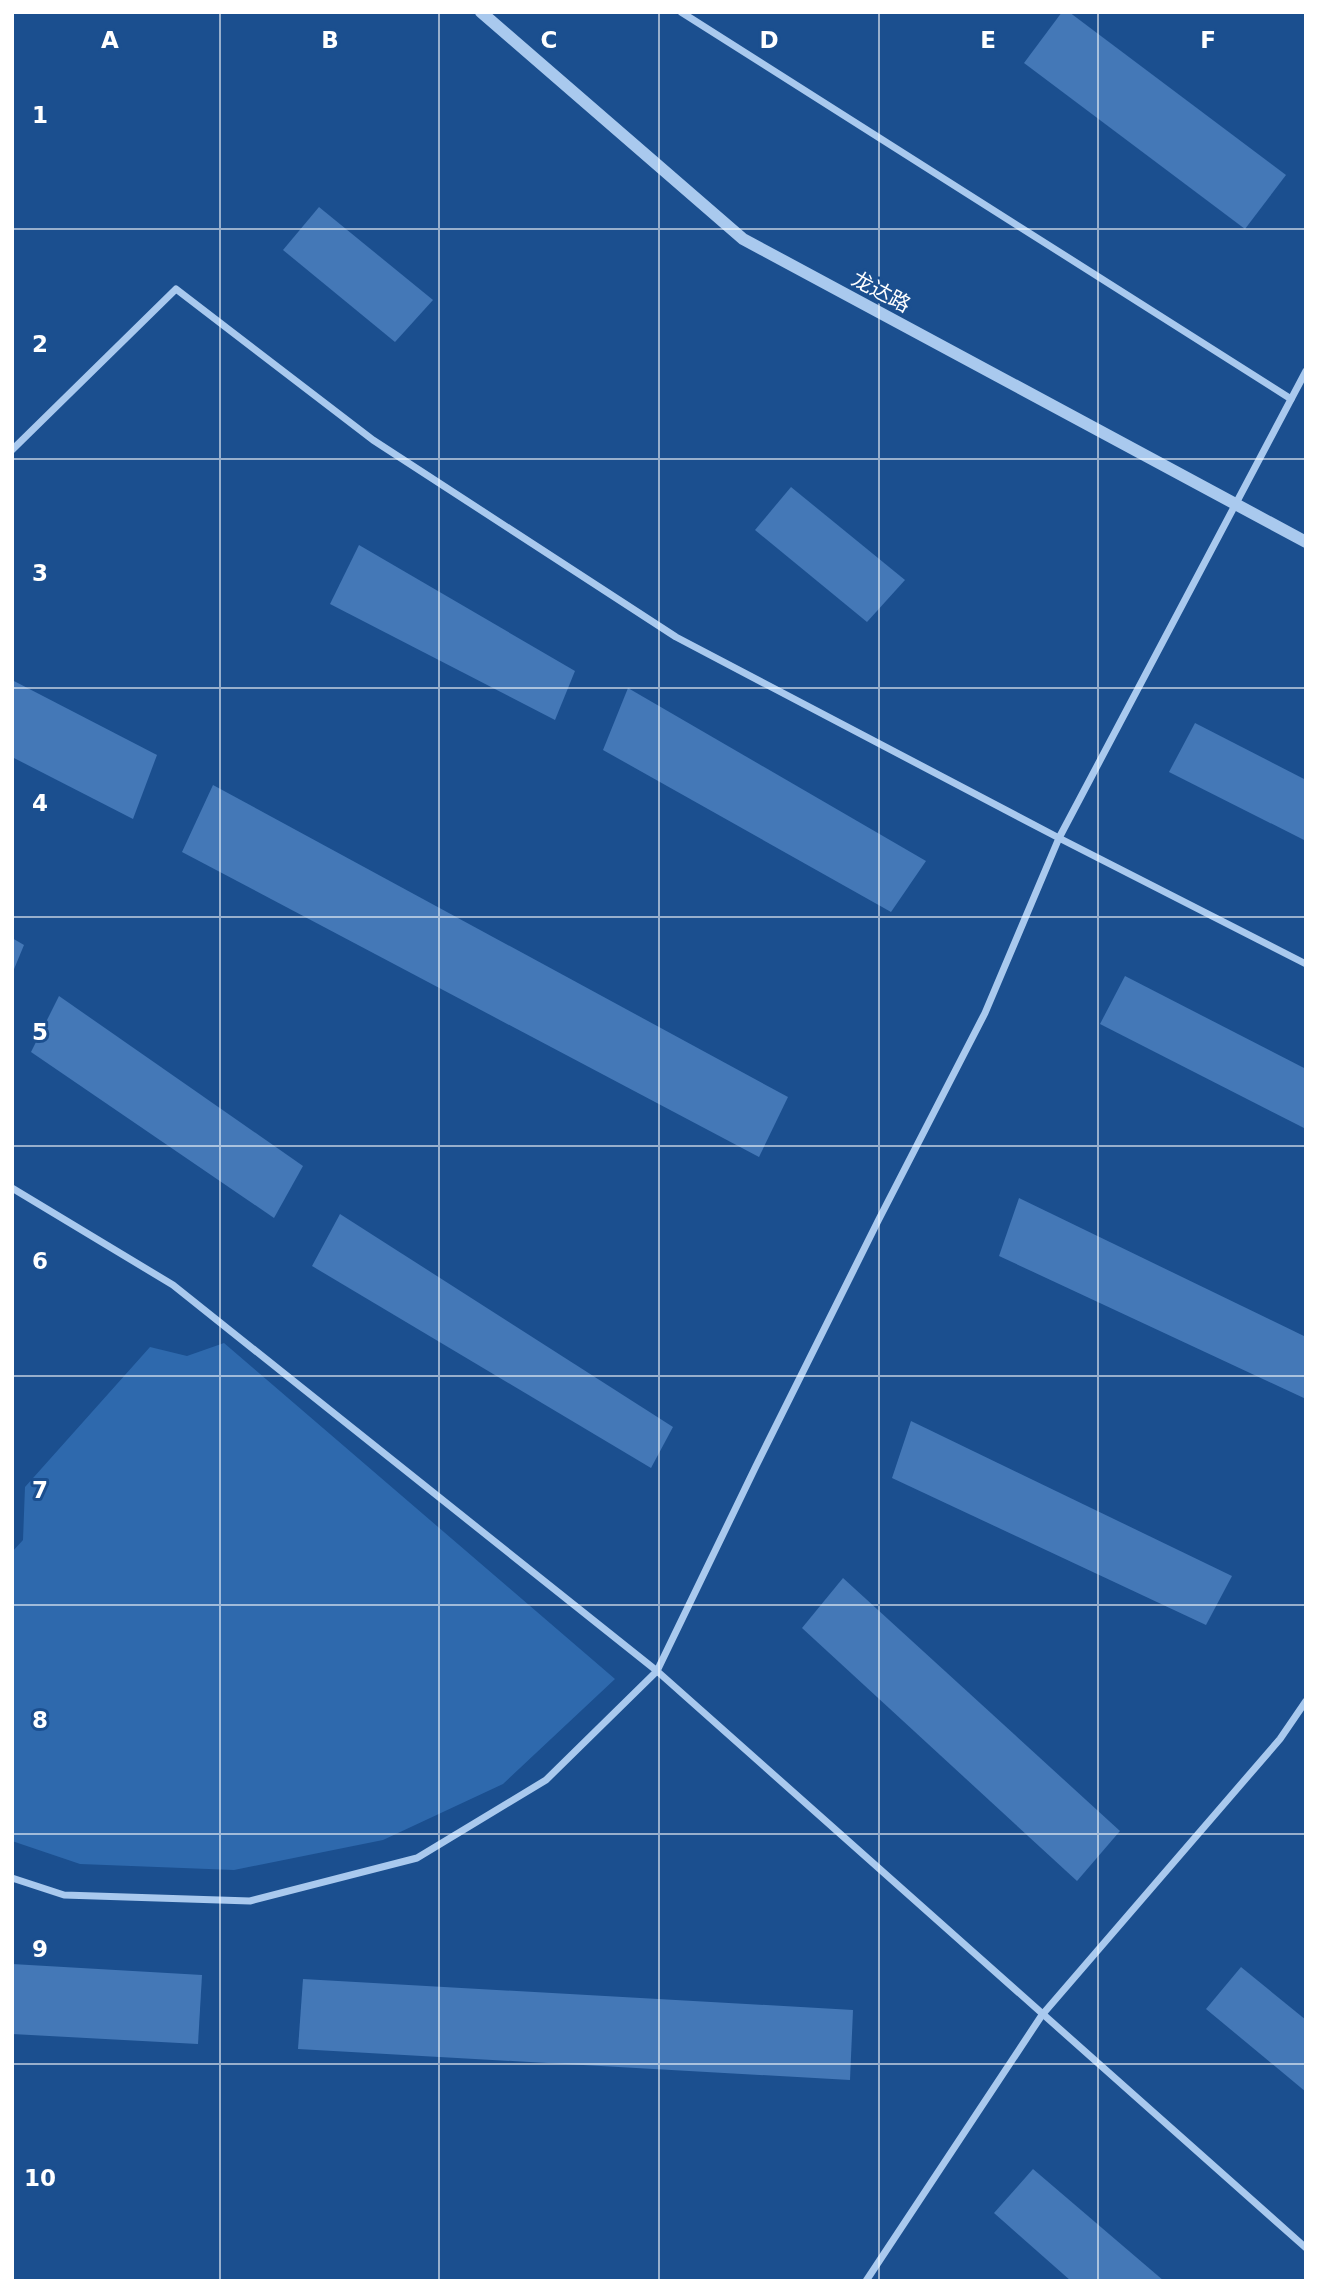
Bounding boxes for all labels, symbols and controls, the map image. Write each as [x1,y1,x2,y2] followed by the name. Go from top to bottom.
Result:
[101,27,119,53] text: A
[321,27,339,53] text: B
[541,27,557,53] text: C
[759,27,779,53] text: D
[980,27,996,53] text: E
[1200,27,1216,53] text: F
[32,102,48,128] text: 1
[848,267,914,317] street label: 龙达路
[32,331,48,357] text: 2
[32,560,48,586] text: 3
[32,790,48,816] text: 4
[32,1019,48,1045] text: 5
[32,1248,48,1274] text: 6
[32,1477,48,1503] text: 7
[32,1707,48,1733] text: 8
[32,1936,48,1962] text: 9
[24,2165,56,2191] text: 10

